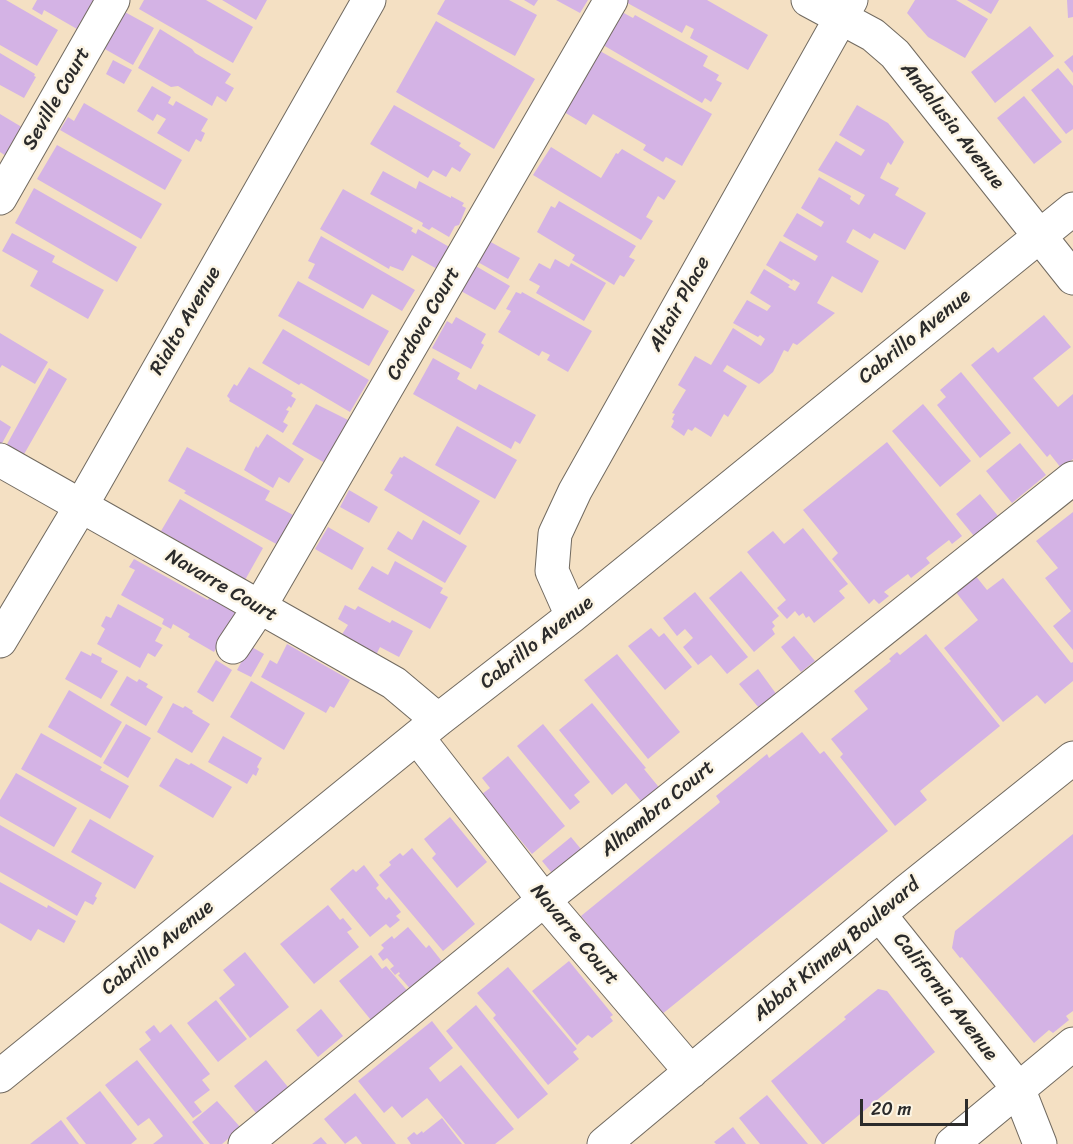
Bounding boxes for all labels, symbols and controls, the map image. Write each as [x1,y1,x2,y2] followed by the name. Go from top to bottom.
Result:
[18,44,96,154] street label: Seville Court
[895,58,1009,194] street label: Andalusia Avenue
[644,252,716,356] street label: Altair Place
[145,263,227,379] street label: Rialto Avenue
[382,263,466,385] street label: Cordova Court
[854,284,976,390] street label: Cabrillo Avenue
[161,544,281,628] street label: Navarre Court
[475,591,599,695] street label: Cabrillo Avenue
[596,756,720,862] street label: Alhambra Court
[749,873,925,1027] street label: Abbot Kinney Boulevard
[525,879,623,991] street label: Navarre Court
[97,895,219,1001] street label: Cabrillo Avenue
[888,928,1002,1066] street label: California Avenue
[863,1087,971,1125] scale bar
[871,1093,911,1125] text: 20 m

